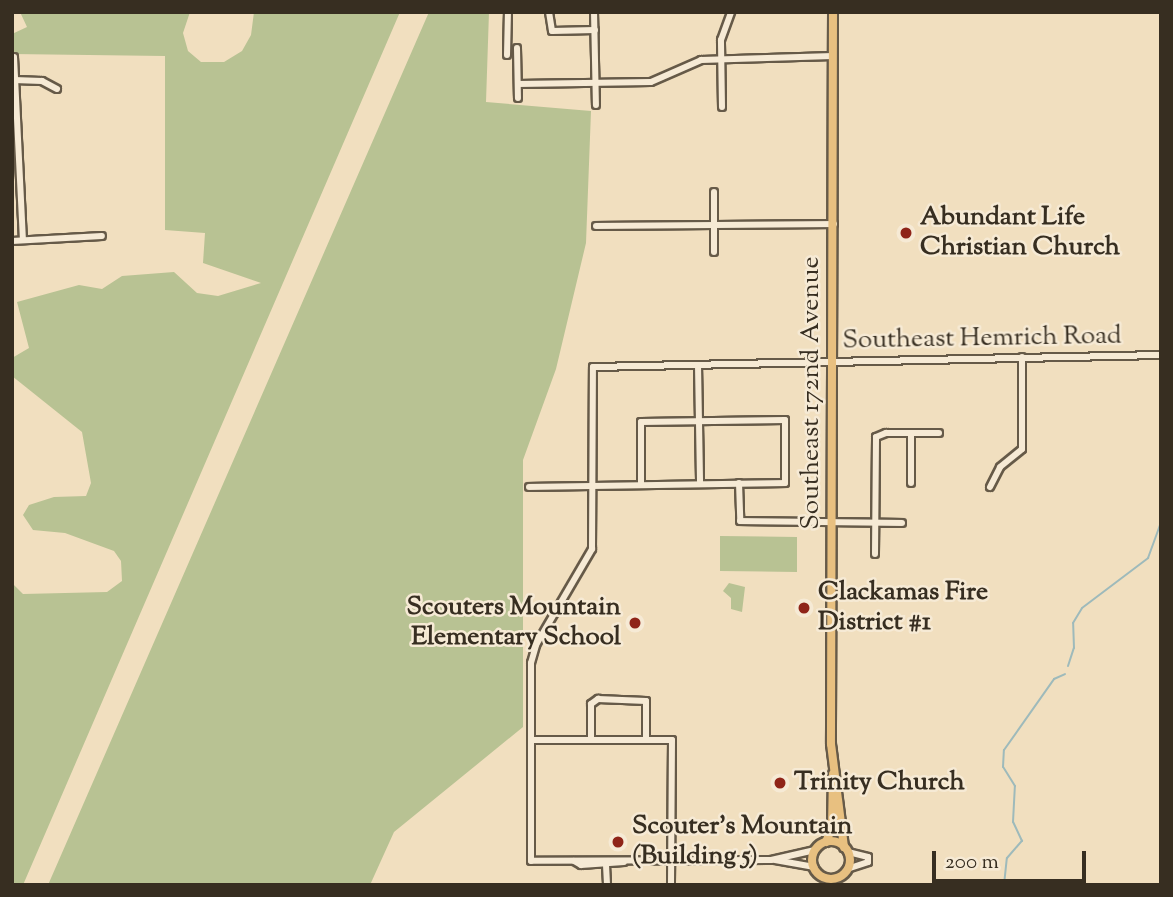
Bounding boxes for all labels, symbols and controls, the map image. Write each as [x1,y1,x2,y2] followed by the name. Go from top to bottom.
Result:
[920,202,1120,264] place label: Abundant Life Christian Church
[898,225,914,241] marker: Abundant Life Christian Church
[796,256,828,530] street label: Southeast 172nd Avenue
[842,321,1122,357] street label: Southeast Hemrich Road
[818,577,988,638] place label: Clackamas Fire District #1
[407,592,621,654] place label: Scouters Mountain Elementary School
[796,600,812,616] marker: Clackamas Fire District #1
[627,615,643,631] marker: Scouters Mountain Elementary School
[794,767,965,799] place label: Trinity Church
[772,775,788,791] marker: Trinity Church
[632,811,852,872] place label: Scouter's Mountain (Building 5)
[610,834,626,850] marker: Scouter's Mountain (Building 5)
[935,838,1089,882] scale bar
[945,848,999,878] text: 200 m

